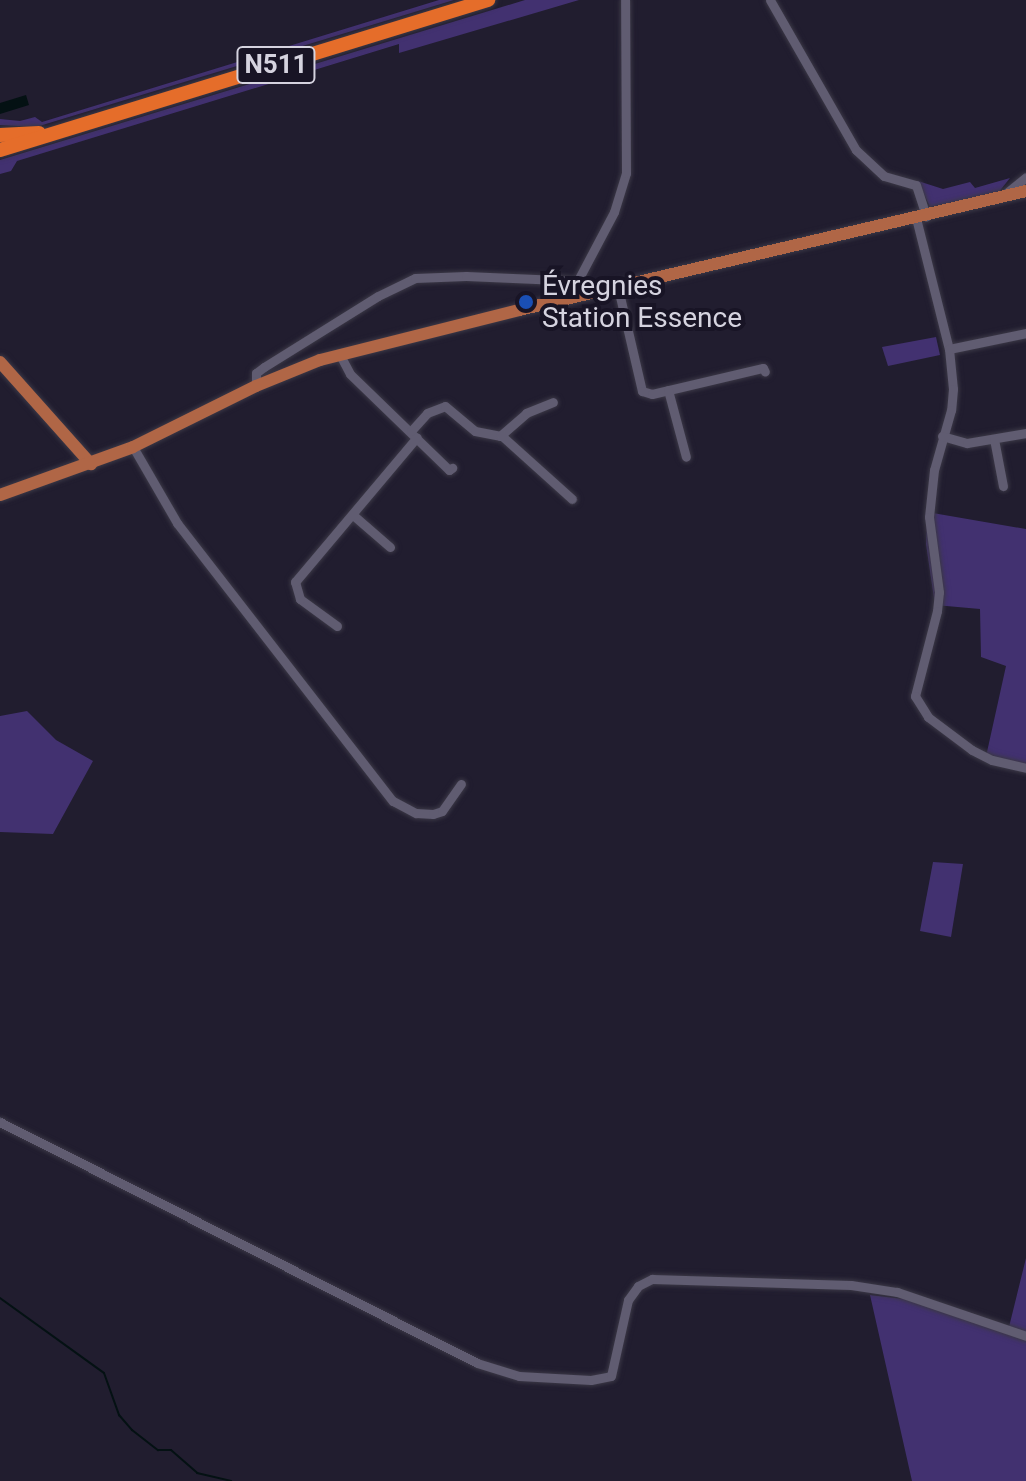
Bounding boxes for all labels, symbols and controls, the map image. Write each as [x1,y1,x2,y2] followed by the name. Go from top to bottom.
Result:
[236,43,316,87] road number: N511
[542,269,742,335] place label: Évregnies Station Essence
[517,293,535,311] marker: Évregnies Station Essence

